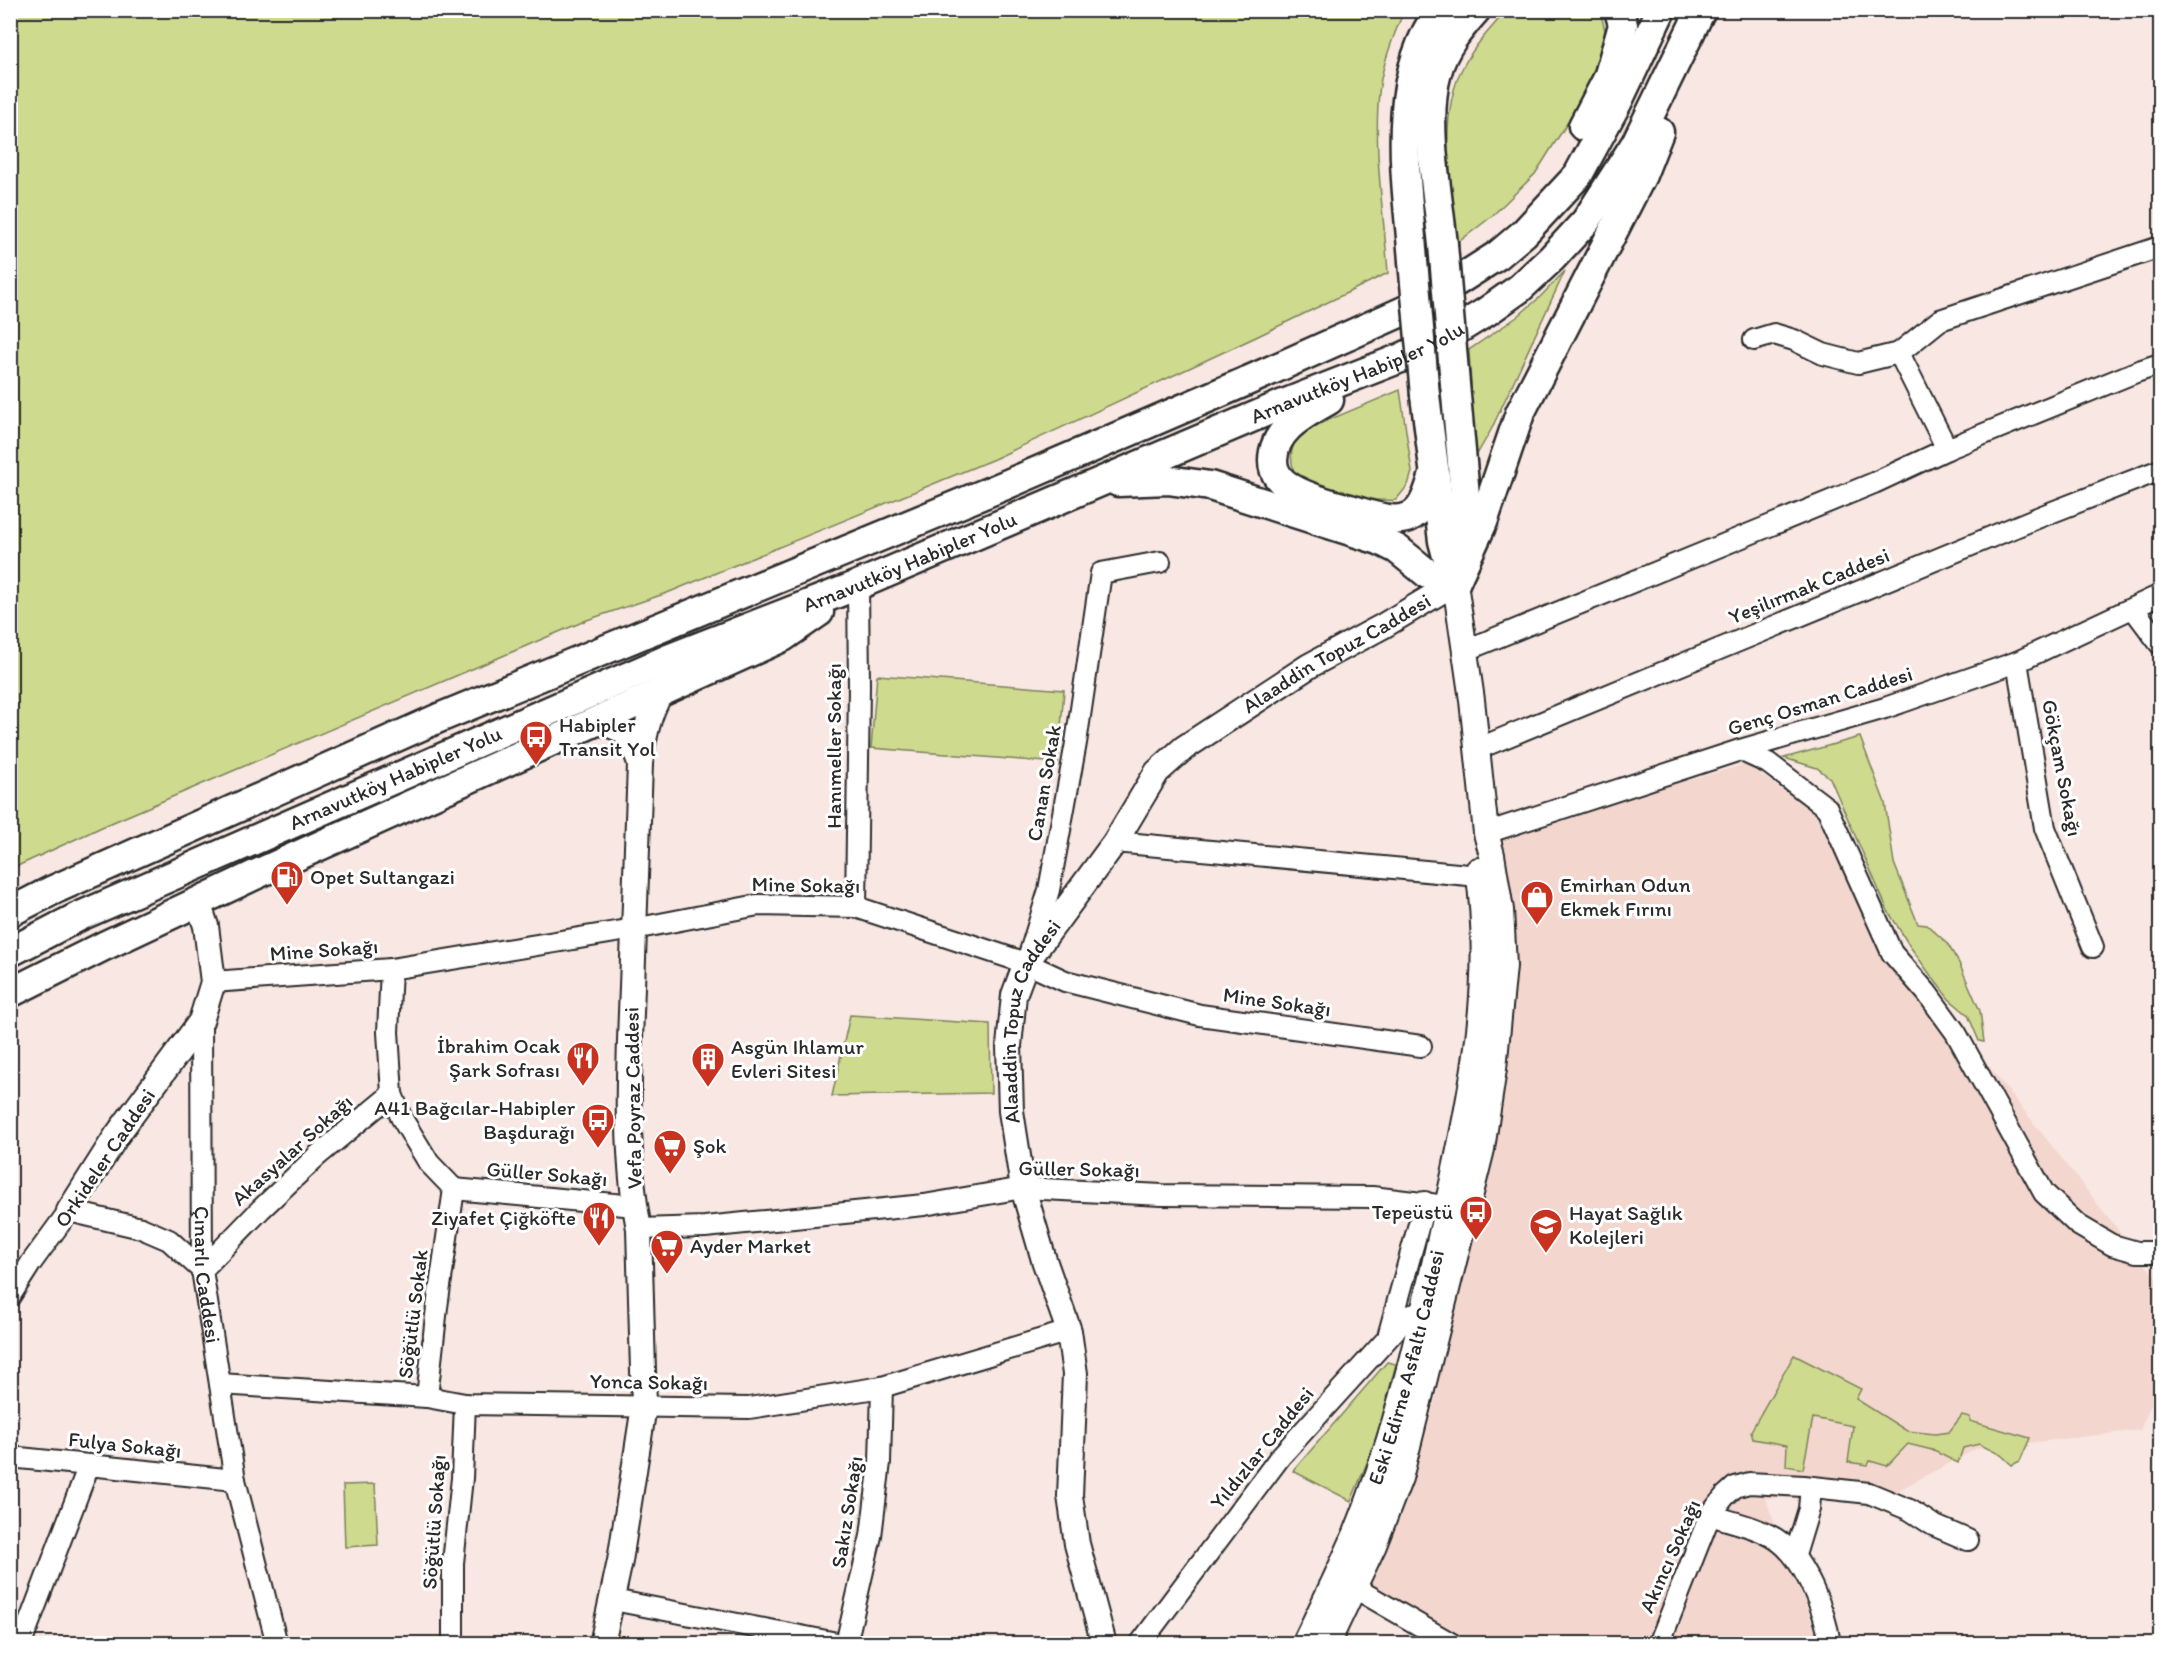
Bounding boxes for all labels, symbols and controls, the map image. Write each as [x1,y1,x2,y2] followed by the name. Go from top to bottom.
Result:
[1247,316,1468,429] street label: Arnavutköy Habipler Yolu
[799,506,1020,617] street label: Arnavutköy Habipler Yolu
[1725,542,1893,629] street label: Yeşilırmak Caddesi
[1238,588,1435,718] street label: Alaaddin Topuz Caddesi
[1724,660,1915,741] street label: Genç Osman Caddesi
[821,663,846,829] street label: Hanımeller Sokağı
[2037,697,2088,838] street label: Gökçam Sokağı
[559,712,656,761] place label: Habipler Transit Yol
[518,719,554,766] bus stop icon: Habipler Transit Yol
[285,720,505,835] street label: Arnavutköy Habipler Yolu
[1021,723,1066,843] street label: Canan Sokak
[269,859,305,906] fuel station icon: Opet Sultangazi
[310,864,455,889] place label: Opet Sultangazi
[751,871,861,898] street label: Mine Sokağı
[1560,872,1691,921] place label: Emirhan Odun Ekmek Fırını
[1519,879,1555,926] shop icon: Emirhan Odun Ekmek Fırını
[996,914,1066,1126] street label: Alaaddin Topuz Caddesi
[269,933,379,966] street label: Mine Sokağı
[1221,982,1333,1021] street label: Mine Sokağı
[618,1007,647,1189] street label: Vefa Poyraz Caddesi
[437,1033,560,1082] place label: İbrahim Ocak Şark Sofrası
[731,1034,864,1083] place label: Asgün Ihlamur Evleri Sitesi
[565,1040,601,1087] restaurant icon: İbrahim Ocak Şark Sofrası
[690,1041,726,1088] building icon: Asgün Ihlamur Evleri Sitesi
[49,1084,160,1232] street label: Orkideler Caddesi
[226,1089,357,1211] street label: Akasyalar Sokağı
[374,1095,576,1144] place label: A41 Bağcılar-Habipler Başdurağı
[580,1102,616,1149] bus stop icon: A41 Bağcılar-Habipler Başdurağı
[652,1128,688,1175] supermarket icon: Şok
[693,1133,727,1158] place label: Şok
[1018,1155,1140,1182] street label: Güller Sokağı
[485,1156,609,1191] street label: Güller Sokağı
[1458,1194,1494,1241] bus stop icon: Tepeüstü
[1372,1199,1453,1224] place label: Tepeüstü
[581,1200,617,1247] restaurant icon: Ziyafet Çiğköfte
[1569,1200,1683,1249] place label: Hayat Sağlık Kolejleri
[431,1205,576,1230] place label: Ziyafet Çiğköfte
[190,1206,226,1345] street label: Çınarlı Caddesi
[1528,1207,1564,1254] school or university icon: Hayat Sağlık Kolejleri
[649,1228,685,1275] supermarket icon: Ayder Market
[690,1233,811,1258] place label: Ayder Market
[1362,1247,1449,1488] street label: Eski Edirne Asfaltı Caddesi
[392,1248,433,1380] street label: Söğütlü Sokak
[590,1368,708,1395] street label: Yonca Sokağı
[1205,1381,1319,1514] street label: Yıldızlar Caddesi
[67,1426,183,1463] street label: Fulya Sokağı
[416,1454,451,1590] street label: Söğütlü Sokağı
[825,1454,868,1570] street label: Sakız Sokağı
[1633,1495,1706,1616] street label: Akıncı Sokağı

